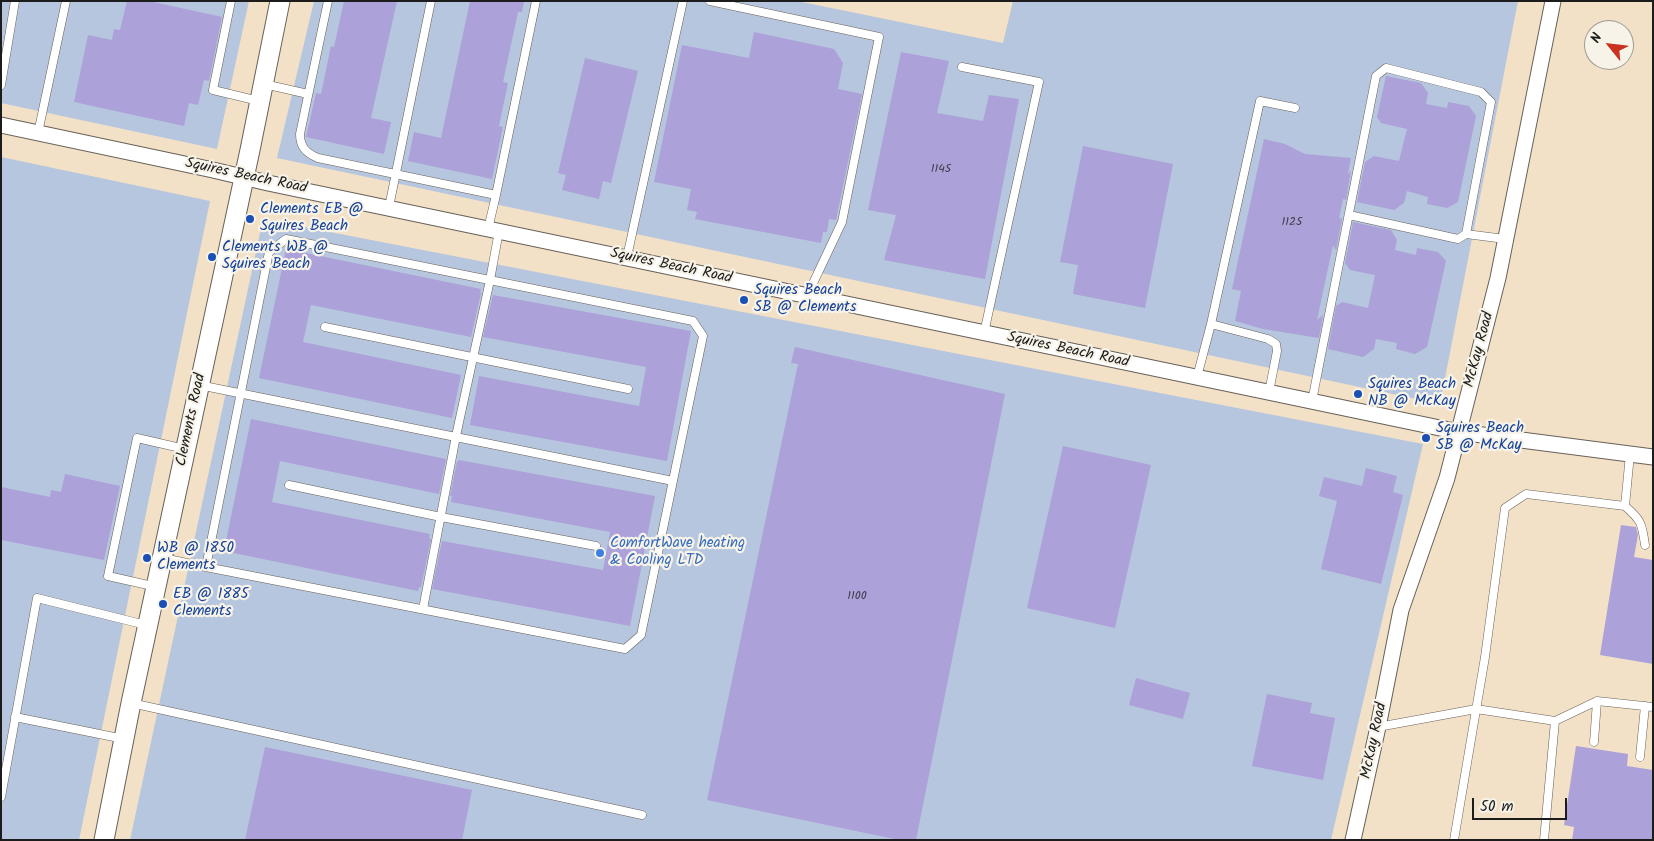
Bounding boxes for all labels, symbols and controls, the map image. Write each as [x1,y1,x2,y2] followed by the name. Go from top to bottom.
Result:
[1584,20,1634,70] north arrow
[1585,29,1609,47] text: N
[183,155,309,199] street label: Squires Beach Road
[931,163,951,177] house number: 1145
[260,201,363,236] place label: Clements EB @ Squires Beach
[244,213,256,225] marker: Clements EB @ Squires Beach
[1282,216,1302,230] house number: 1125
[222,239,328,274] place label: Clements WB @ Squires Beach
[608,245,734,289] street label: Squires Beach Road
[206,251,218,263] marker: Clements WB @ Squires Beach
[754,282,856,317] place label: Squires Beach SB @ Clements
[738,294,750,306] marker: Squires Beach SB @ Clements
[1461,310,1499,390] street label: McKay Road
[1005,329,1131,373] street label: Squires Beach Road
[173,372,211,468] street label: Clements Road
[1368,376,1456,411] place label: Squires Beach NB @ McKay
[1352,388,1364,400] marker: Squires Beach NB @ McKay
[1436,420,1524,455] place label: Squires Beach SB @ McKay
[1420,432,1432,444] marker: Squires Beach SB @ McKay
[610,535,745,570] place label: ComfortWave heating & Cooling LTD
[157,540,234,575] place label: WB @ 1850 Clements
[594,547,606,559] marker: ComfortWave heating & Cooling LTD
[141,552,153,564] marker: WB @ 1850 Clements
[173,586,249,621] place label: EB @ 1885 Clements
[847,590,867,604] house number: 1100
[157,598,169,610] marker: EB @ 1885 Clements
[1358,701,1392,781] street label: McKay Road
[1474,788,1569,820] scale bar
[1480,795,1514,819] text: 50 m

